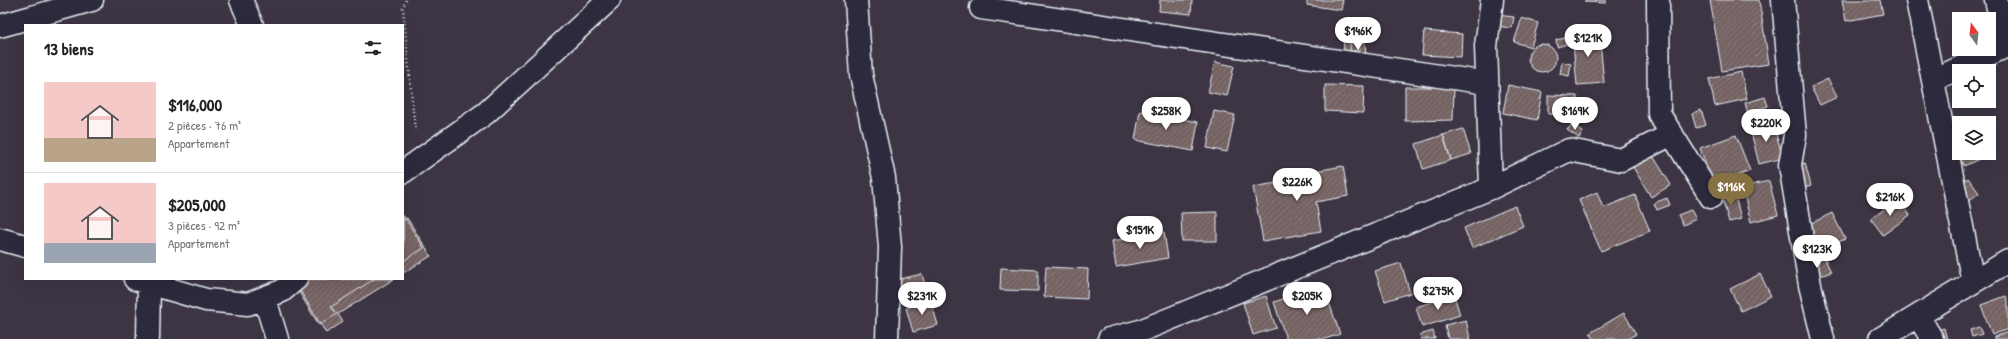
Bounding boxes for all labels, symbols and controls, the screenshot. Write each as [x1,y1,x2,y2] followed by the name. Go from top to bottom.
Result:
[1952,12,1996,56] north arrow
[1952,12,1996,160] map controls
[1330,17,1386,51] pin: $146K
[1344,21,1372,39] text: $146K
[1560,24,1616,58] pin: $121K
[1574,28,1602,46] text: $121K
[44,37,94,60] text: 13 biens
[362,37,384,59] icon: filters
[1952,64,1996,108] button: locate
[168,93,222,116] text: $116,000
[1138,97,1194,131] pin: $258K
[1547,97,1603,131] pin: $169K
[76,98,124,146] icon: home
[1151,101,1181,119] text: $258K
[1561,101,1589,119] text: $169K
[1738,109,1794,143] pin: $220K
[1750,113,1782,131] text: $220K
[168,116,241,134] text: 2 pièces · 76 m²
[1952,116,1996,160] button: layers
[168,134,230,152] text: Appartement
[1269,168,1325,202] pin: $226K
[1282,172,1312,190] text: $226K
[1703,173,1759,207] pin: $116K
[1717,177,1745,195] text: $116K
[1862,183,1918,217] pin: $216K
[1875,187,1905,205] text: $216K
[168,193,226,216] text: $205,000
[76,199,124,247] icon: home
[168,216,240,234] text: 3 pièces · 92 m²
[1112,216,1168,250] pin: $151K
[1126,220,1154,238] text: $151K
[168,234,230,252] text: Appartement
[1789,235,1845,269] pin: $123K
[1802,239,1832,257] text: $123K
[1410,277,1466,311] pin: $275K
[1422,281,1454,299] text: $275K
[894,282,950,316] pin: $231K
[1279,282,1335,316] pin: $205K
[907,286,937,304] text: $231K
[1292,286,1322,304] text: $205K

